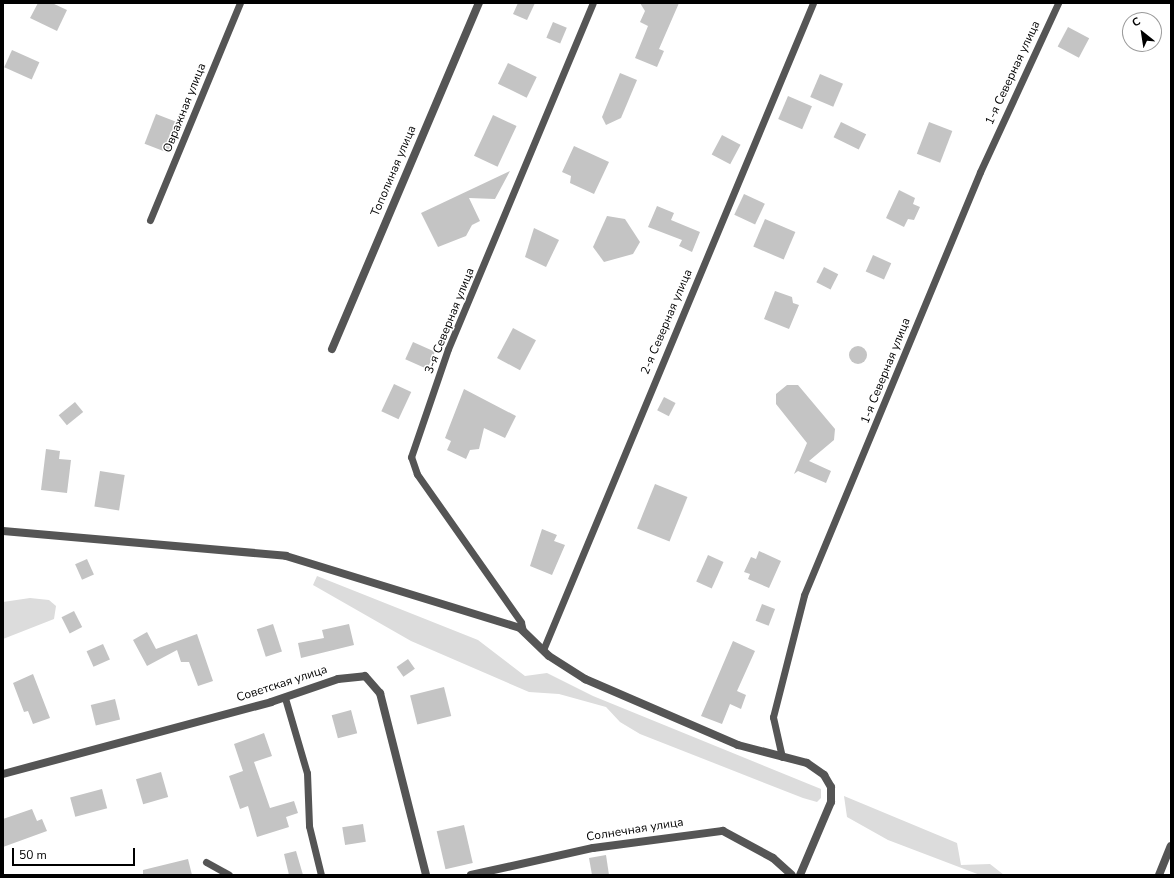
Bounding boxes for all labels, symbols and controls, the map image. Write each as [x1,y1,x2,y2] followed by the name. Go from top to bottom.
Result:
[1122,12,1162,52] north arrow
[1129,14,1143,30] text: С
[983,19,1043,127] street label: 1-я Северная улица
[160,61,210,155] street label: Овражная улица
[368,123,420,219] street label: Тополиная улица
[422,266,478,376] street label: 3-я Северная улица
[638,267,696,377] street label: 2-я Северная улица
[858,316,914,426] street label: 1-я Северная улица
[235,663,329,705] street label: Советская улица
[585,815,685,845] street label: Солнечная улица
[14,840,137,866] scale bar
[19,847,47,863] text: 50 m

